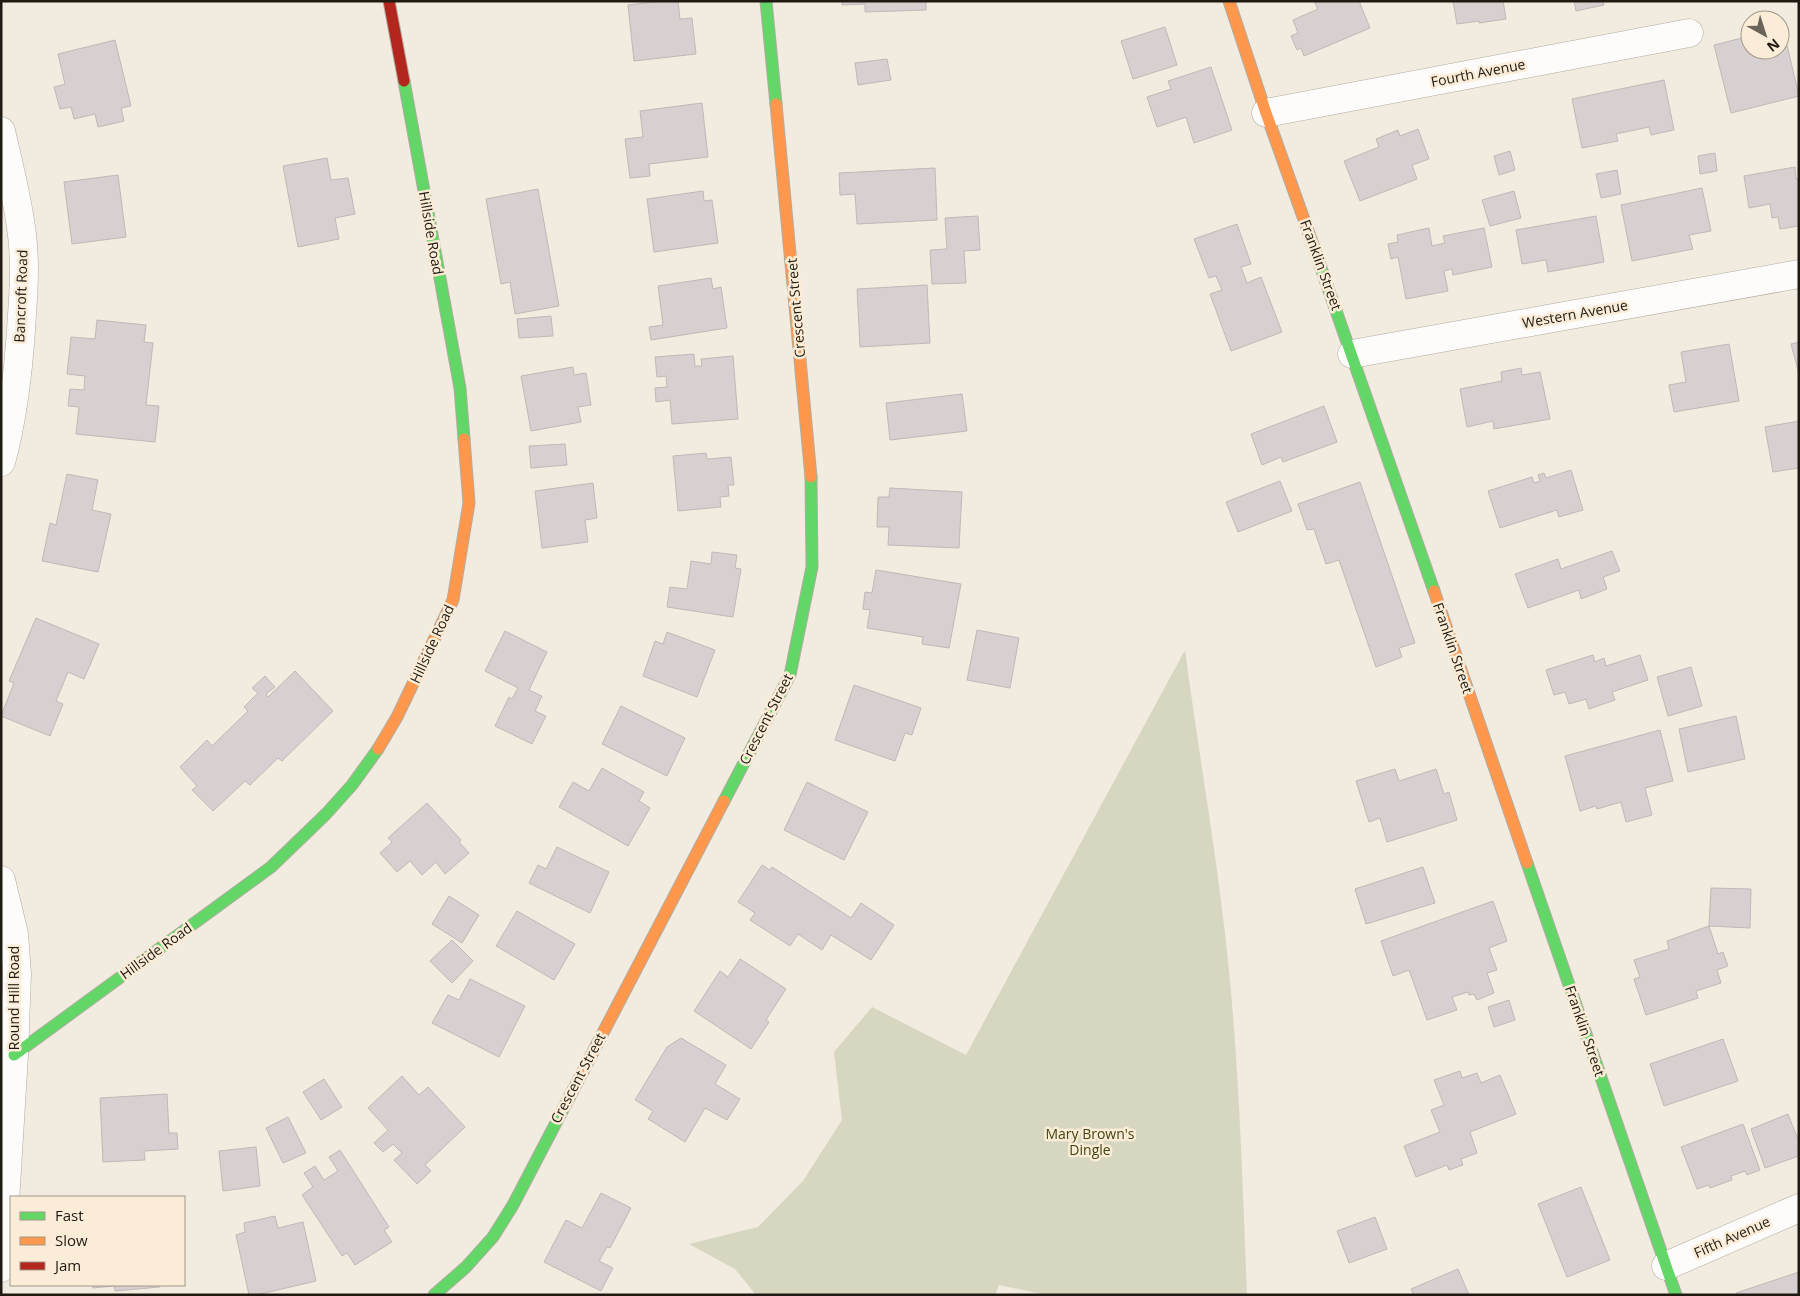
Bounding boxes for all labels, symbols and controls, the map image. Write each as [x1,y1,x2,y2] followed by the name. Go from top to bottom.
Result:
[1740,10,1790,60] north arrow
[1763,35,1784,56] text: N
[1429,54,1527,91] street label: Fourth Avenue
[415,190,448,276] street label: Hillside Road
[1296,217,1347,313] street label: Franklin Street
[9,249,32,343] street label: Bancroft Road
[782,257,809,359] street label: Crescent Street
[1521,295,1629,332] street label: Western Avenue
[1429,600,1478,696] street label: Franklin Street
[405,601,458,686] street label: Hillside Road
[734,670,797,768] street label: Crescent Street
[116,918,196,983] street label: Hillside Road
[4,946,23,1050] street label: Round Hill Road
[1561,983,1610,1079] street label: Franklin Street
[546,1029,609,1126] street label: Crescent Street
[1045,1124,1135,1159] park label: Mary Brown's Dingle
[10,1196,185,1286] legend
[55,1205,84,1225] text: Fast
[1691,1211,1773,1262] street label: Fifth Avenue
[55,1230,88,1250] text: Slow
[53,1255,81,1275] text: Jam

